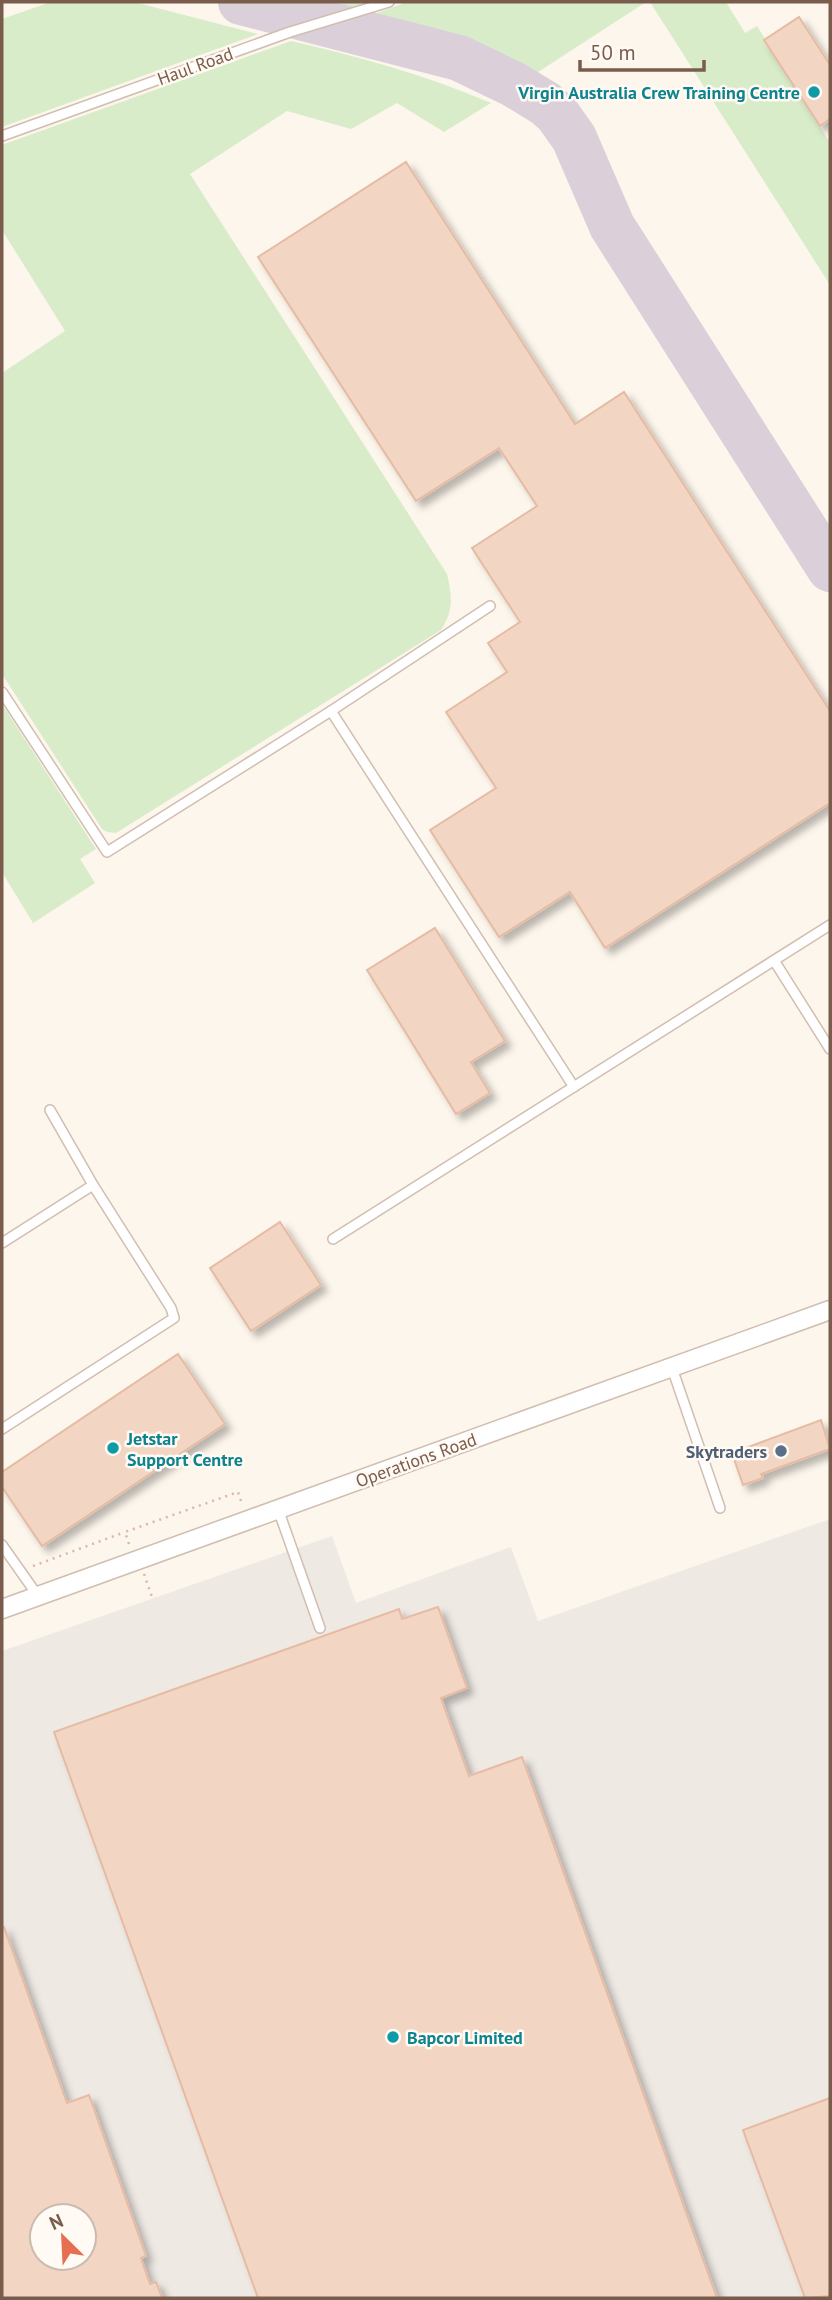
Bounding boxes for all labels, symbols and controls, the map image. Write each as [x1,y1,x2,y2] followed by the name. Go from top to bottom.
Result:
[580,28,704,72] scale bar
[590,39,636,66] text: 50 m
[154,42,236,90] street label: Haul Road
[517,81,800,104] place label: Virgin Australia Crew Training Centre
[806,84,822,100] marker: Virgin Australia Crew Training Centre
[126,1427,243,1471] place label: Jetstar Support Centre
[352,1427,480,1493] street label: Operations Road
[105,1440,121,1456] marker: Jetstar Support Centre
[686,1440,767,1463] place label: Skytraders
[773,1443,789,1459] marker: Skytraders
[407,2026,523,2049] place label: Bapcor Limited
[385,2029,401,2045] marker: Bapcor Limited
[28,2202,98,2272] north arrow
[46,2208,67,2235] text: N

